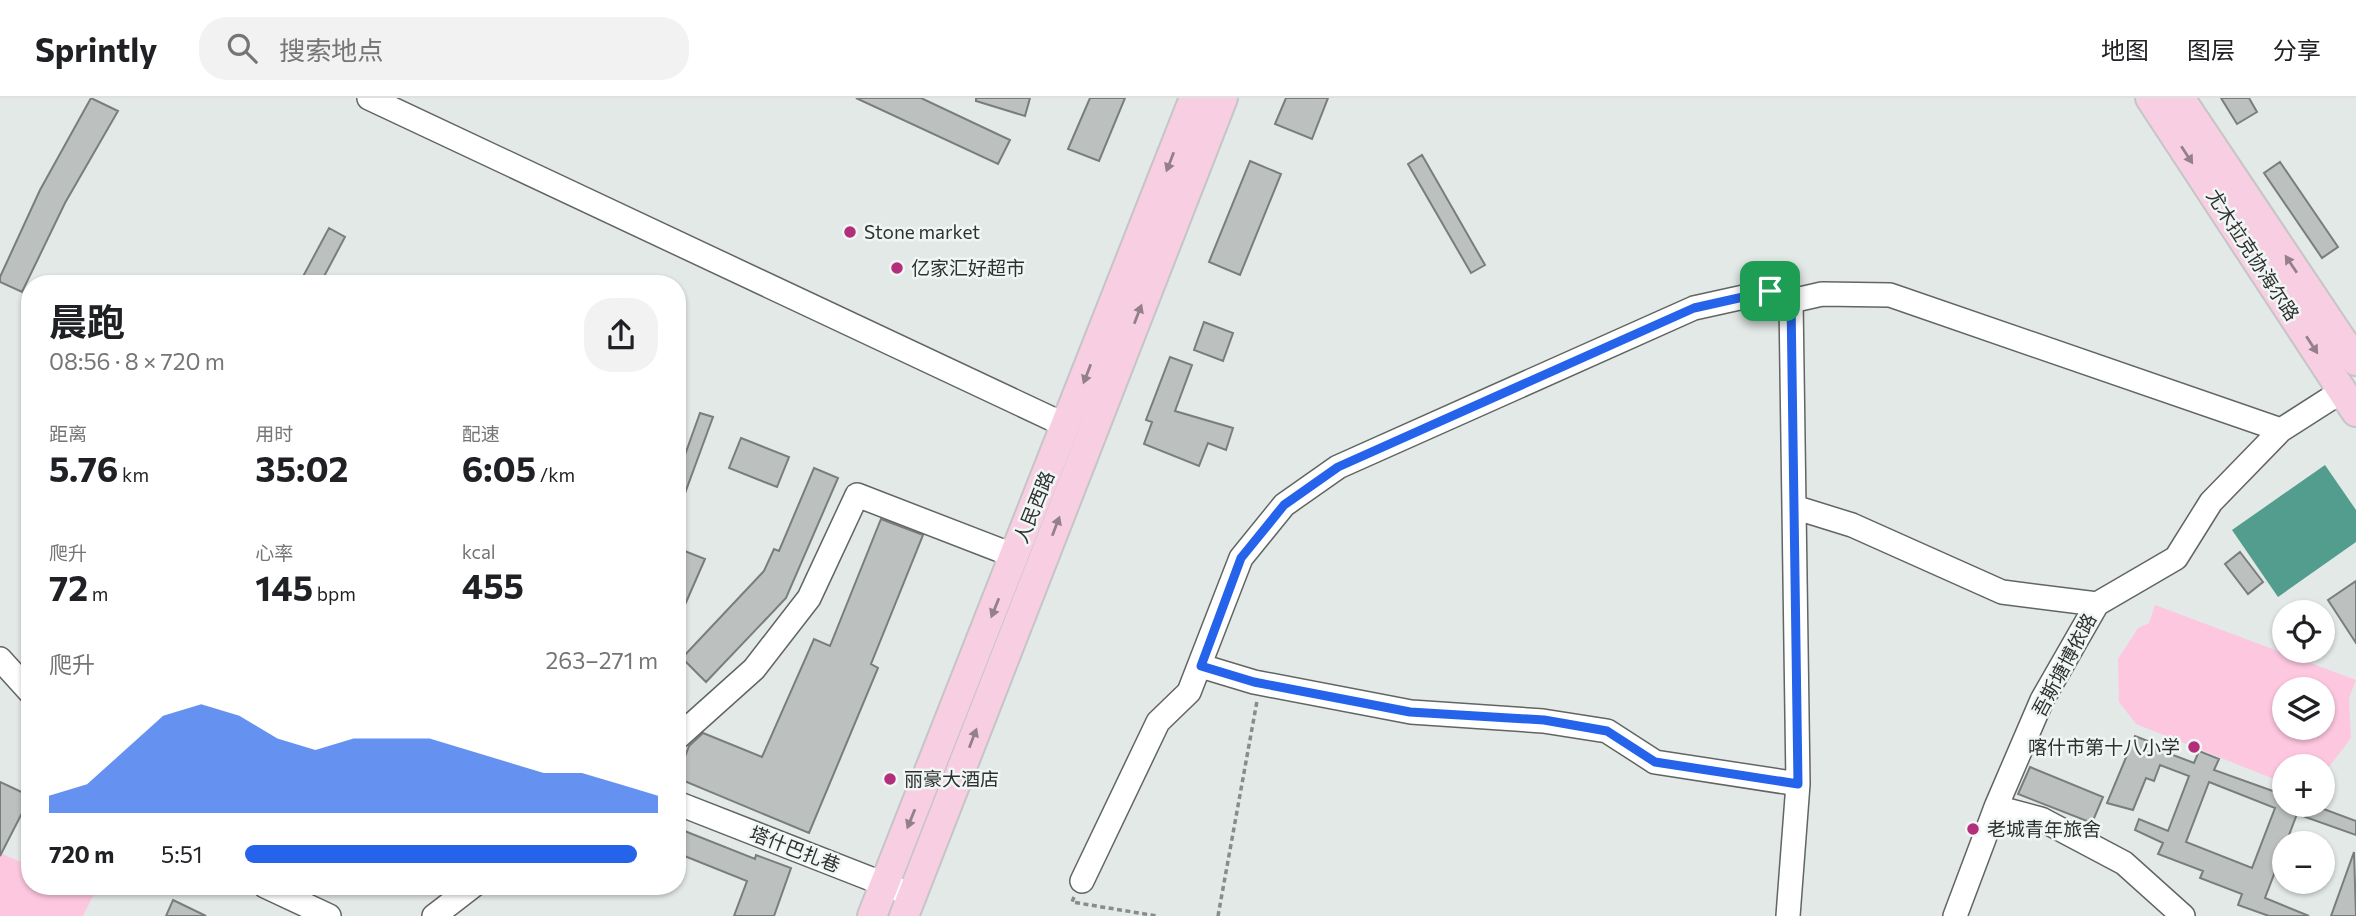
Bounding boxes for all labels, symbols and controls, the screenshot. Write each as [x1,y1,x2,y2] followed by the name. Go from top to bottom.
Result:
[199,17,689,80] search box
[35,28,157,69] text: Sprintly
[223,29,261,67] icon: search
[279,34,383,65] text: 搜索地点
[2101,35,2149,64] text: 地图
[2187,35,2235,64] text: 图层
[2273,35,2321,64] text: 分享
[2181,145,2194,165] one-way arrow
[1164,151,1175,172] one-way arrow
[2202,185,2304,325] street label: 尤木拉克协海尔路
[864,220,980,243] place label: Stone market
[842,224,858,240] marker: Stone market
[2284,255,2298,273] one-way arrow
[911,256,1025,279] place label: 亿家汇好超市
[889,260,905,276] marker: 亿家汇好超市
[1740,261,1800,321] pin
[1751,272,1789,310] icon: arrive
[49,297,125,344] text: 晨跑
[584,298,658,372] button: share
[1133,304,1144,325] one-way arrow
[2305,336,2319,354] one-way arrow
[49,347,225,375] text: 08:56 · 8 × 720 m
[1082,363,1093,384] one-way arrow
[49,422,87,445] text: 距离
[255,422,293,445] text: 用时
[462,422,500,445] text: 配速
[49,446,118,489] text: 5.76
[255,446,348,489] text: 35:02
[462,446,536,489] text: 6:05
[118,463,149,486] text: km
[536,463,575,486] text: /km
[1009,467,1058,546] street label: 人民西路
[1050,516,1061,537] one-way arrow
[462,540,496,563] text: kcal
[49,541,87,564] text: 爬升
[255,541,293,564] text: 心率
[462,563,524,606] text: 455
[49,565,88,608] text: 72
[255,565,313,608] text: 145
[88,582,108,605] text: m
[313,582,356,605] text: bpm
[989,598,1000,619] one-way arrow
[2272,600,2335,894] map controls
[2272,600,2335,663] button: locate
[2027,609,2100,720] street label: 吾斯塘博依路
[546,646,658,674] text: 263–271 m
[49,650,95,678] text: 爬升
[2272,677,2335,740] button: layers
[968,728,979,749] one-way arrow
[2028,735,2180,758] place label: 喀什市第十八小学
[2186,739,2202,755] marker: 喀什市第十八小学
[2272,754,2335,817] button: +
[904,767,999,790] place label: 丽豪大酒店
[882,771,898,787] marker: 丽豪大酒店
[905,809,916,830] one-way arrow
[1987,817,2101,840] place label: 老城青年旅舍
[747,821,844,876] street label: 塔什巴扎巷
[1965,821,1981,837] marker: 老城青年旅舍
[2272,831,2335,894] button: −
[49,840,114,868] text: 720 m
[161,840,203,868] text: 5:51

